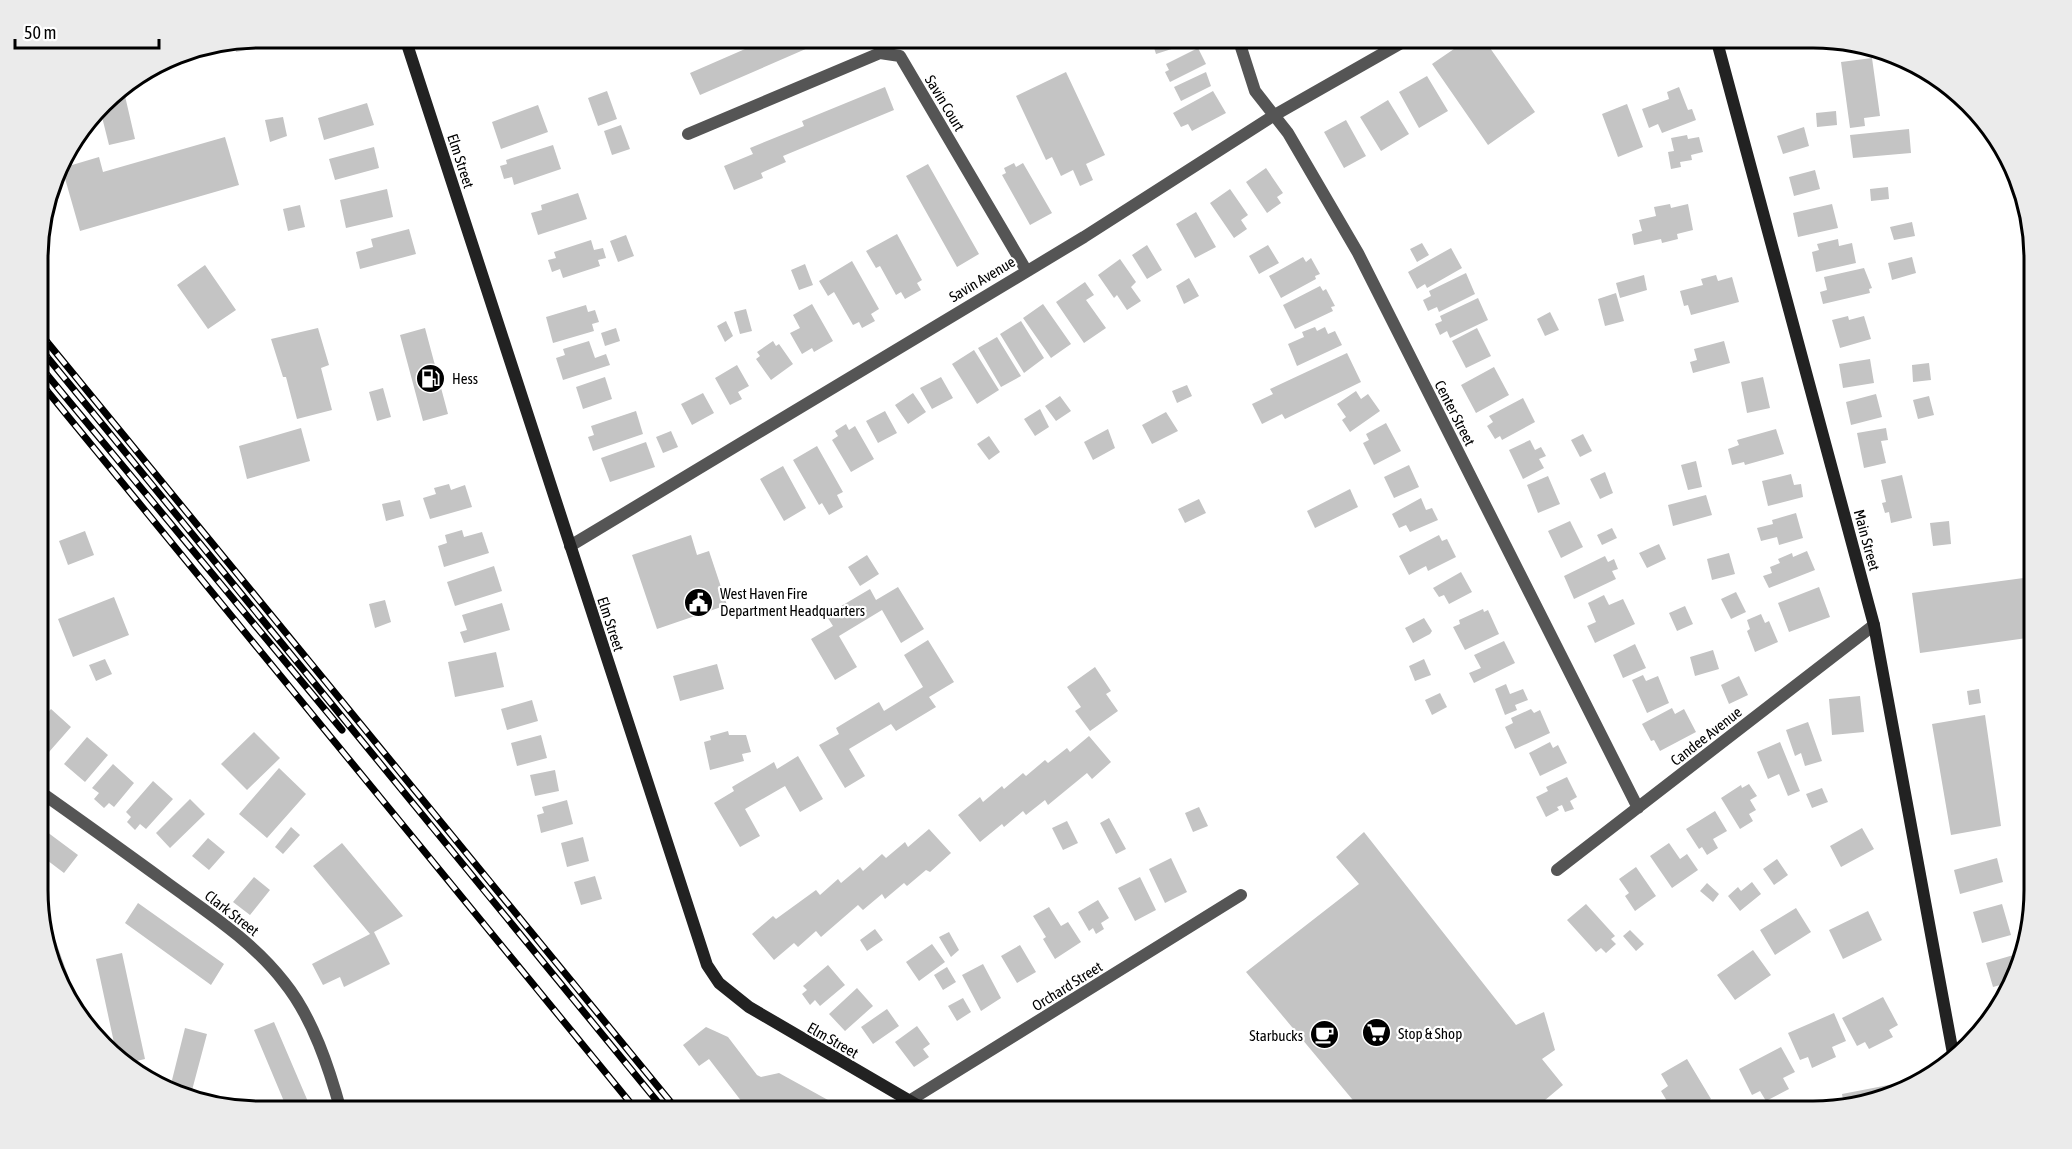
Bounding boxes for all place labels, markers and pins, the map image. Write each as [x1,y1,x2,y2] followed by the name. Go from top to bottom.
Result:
[415,362,447,394] fuel station icon: Hess
[452,370,478,387] place label: Hess
[720,585,865,619] place label: West Haven Fire Department Headquarters
[683,586,715,618] public building icon: West Haven Fire Department Headquarters
[1361,1017,1393,1049] supermarket icon: Stop & Shop
[1308,1019,1340,1051] cafe icon: Starbucks
[1398,1025,1462,1042] place label: Stop & Shop
[1249,1027,1303,1044] place label: Starbucks

